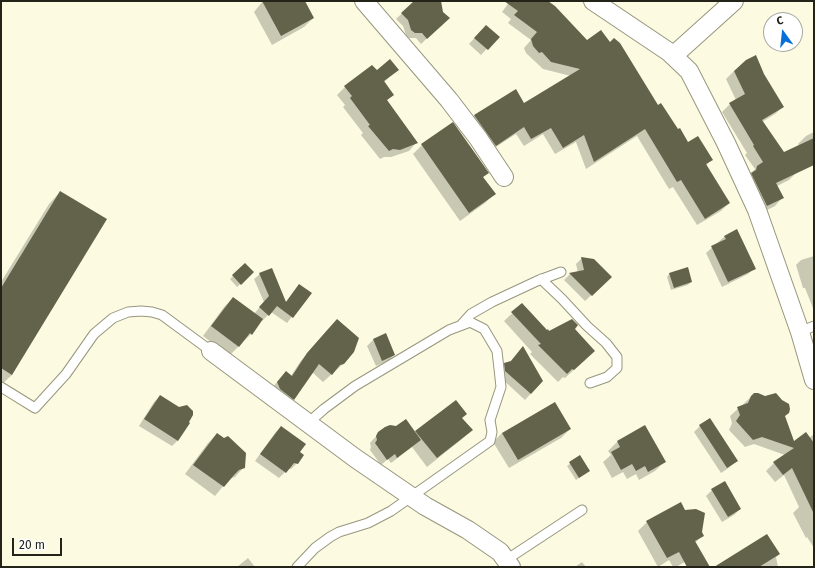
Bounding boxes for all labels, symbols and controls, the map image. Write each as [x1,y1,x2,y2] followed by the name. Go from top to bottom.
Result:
[763,12,803,52] north arrow
[775,14,785,28] text: С
[14,530,64,556] scale bar
[19,538,45,552] text: 20 m

